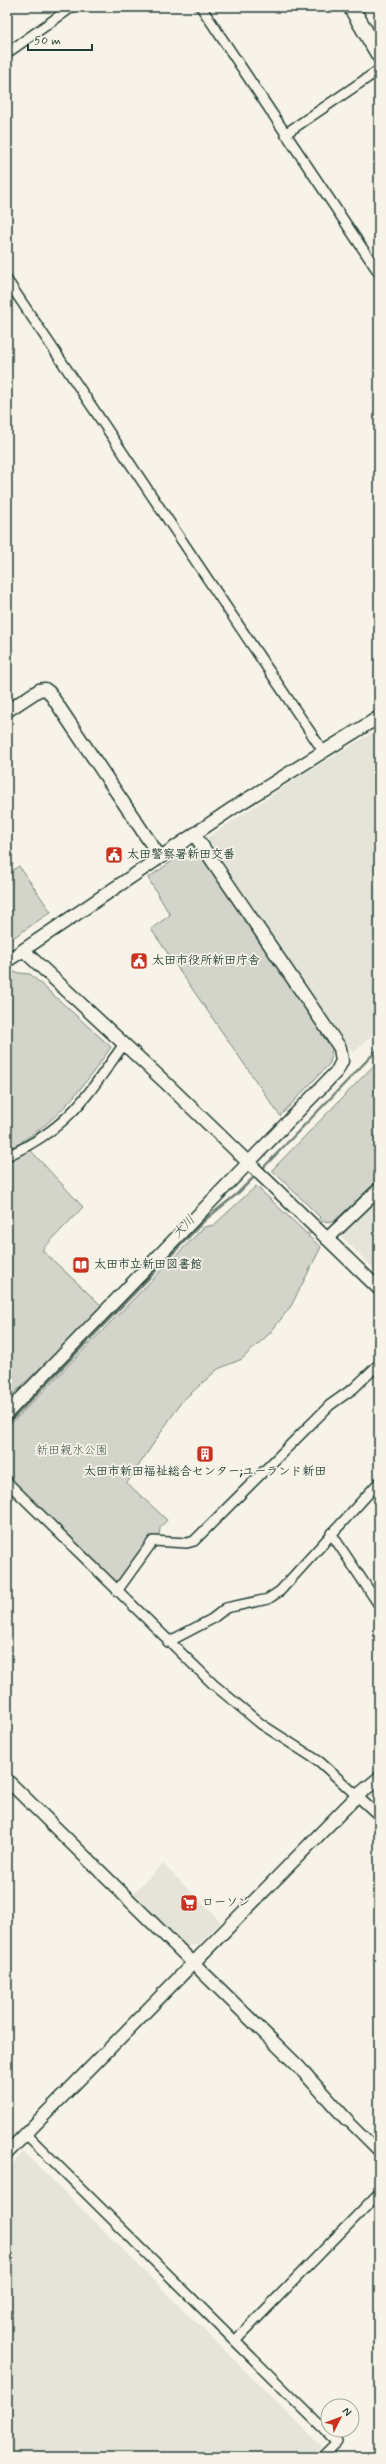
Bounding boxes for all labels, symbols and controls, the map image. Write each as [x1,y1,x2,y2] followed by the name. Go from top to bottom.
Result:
[28,26,92,52] scale bar
[34,33,61,49] text: 50 m
[104,845,124,865] public building icon: 太田警察署新田交番
[127,847,235,863] place label: 太田警察署新田交番
[129,951,149,971] public building icon: 太田市役所新田庁舎
[152,953,260,969] place label: 太田市役所新田庁舎
[169,1212,199,1242] water label: 大川
[71,1255,91,1275] library icon: 太田市立新田図書館
[94,1257,202,1273] place label: 太田市立新田図書館
[36,1443,108,1459] park label: 新田親水公園
[195,1444,215,1464] building icon: 太田市新田福祉総合センター;ユーランド新田
[84,1464,326,1480] place label: 太田市新田福祉総合センター;ユーランド新田
[179,1893,199,1913] supermarket icon: ローソン
[202,1895,250,1911] place label: ローソン
[320,2398,360,2438] north arrow
[339,2405,354,2419] text: N

